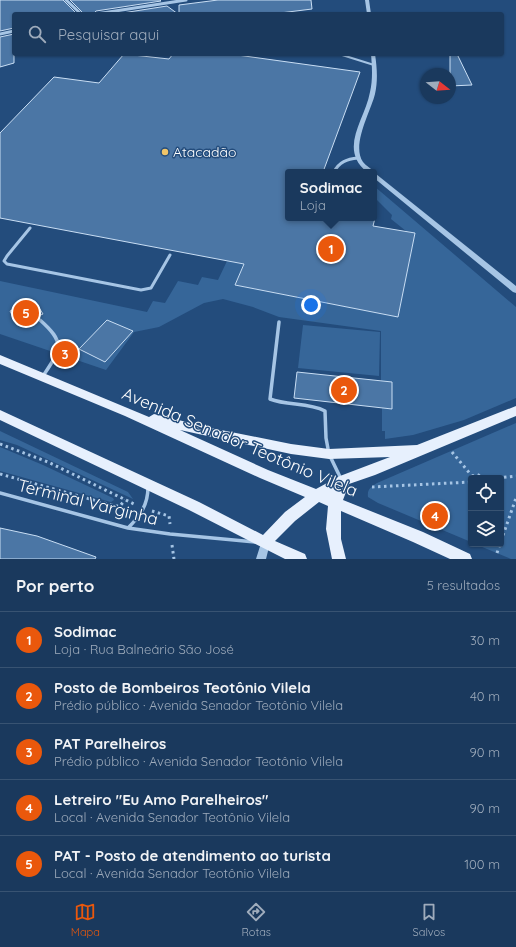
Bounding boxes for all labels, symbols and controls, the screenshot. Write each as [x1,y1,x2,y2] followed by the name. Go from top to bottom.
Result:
[12,12,504,56] search box
[26,23,48,45] icon: search
[58,25,159,44] text: Pesquisar aqui
[420,68,456,104] north arrow
[173,143,236,161] place label: Atacadão
[160,147,170,157] marker: Atacadão
[285,169,377,221] popup
[300,178,362,197] text: Sodimac
[300,197,326,213] text: Loja
[318,234,344,264] pin: 1
[301,295,321,315] your location
[13,298,39,328] pin: 5
[52,339,78,369] pin: 3
[331,375,357,405] pin: 2
[119,382,361,501] street label: Avenida Senador Teotônio Vilela
[16,474,160,529] street label: Terminal Varginha
[468,475,504,547] map controls
[468,475,504,511] button: locate
[422,501,448,531] pin: 4
[468,511,504,547] button: layers
[16,575,94,596] text: Por perto
[427,577,500,593] text: 5 resultados
[54,622,116,641] text: Sodimac
[26,632,32,648] text: 1
[470,632,500,648] text: 30 m
[54,641,234,657] text: Loja · Rua Balneário São José
[54,678,311,697] text: Posto de Bombeiros Teotônio Vilela
[25,688,33,704] text: 2
[470,688,500,704] text: 40 m
[54,697,343,713] text: Prédio público · Avenida Senador Teotônio Vilela
[54,734,166,753] text: PAT Parelheiros
[26,744,32,760] text: 3
[470,744,500,760] text: 90 m
[54,753,343,769] text: Prédio público · Avenida Senador Teotônio Vilela
[54,790,268,809] text: Letreiro "Eu Amo Parelheiros"
[25,800,33,816] text: 4
[470,800,500,816] text: 90 m
[54,809,290,825] text: Local · Avenida Senador Teotônio Vilela
[54,846,331,865] text: PAT - Posto de atendimento ao turista
[25,856,33,872] text: 5
[464,856,500,872] text: 100 m
[54,865,290,881] text: Local · Avenida Senador Teotônio Vilela
[71,901,100,939] tab: Mapa
[241,901,271,939] tab: Rotas
[413,901,445,939] tab: Salvos

